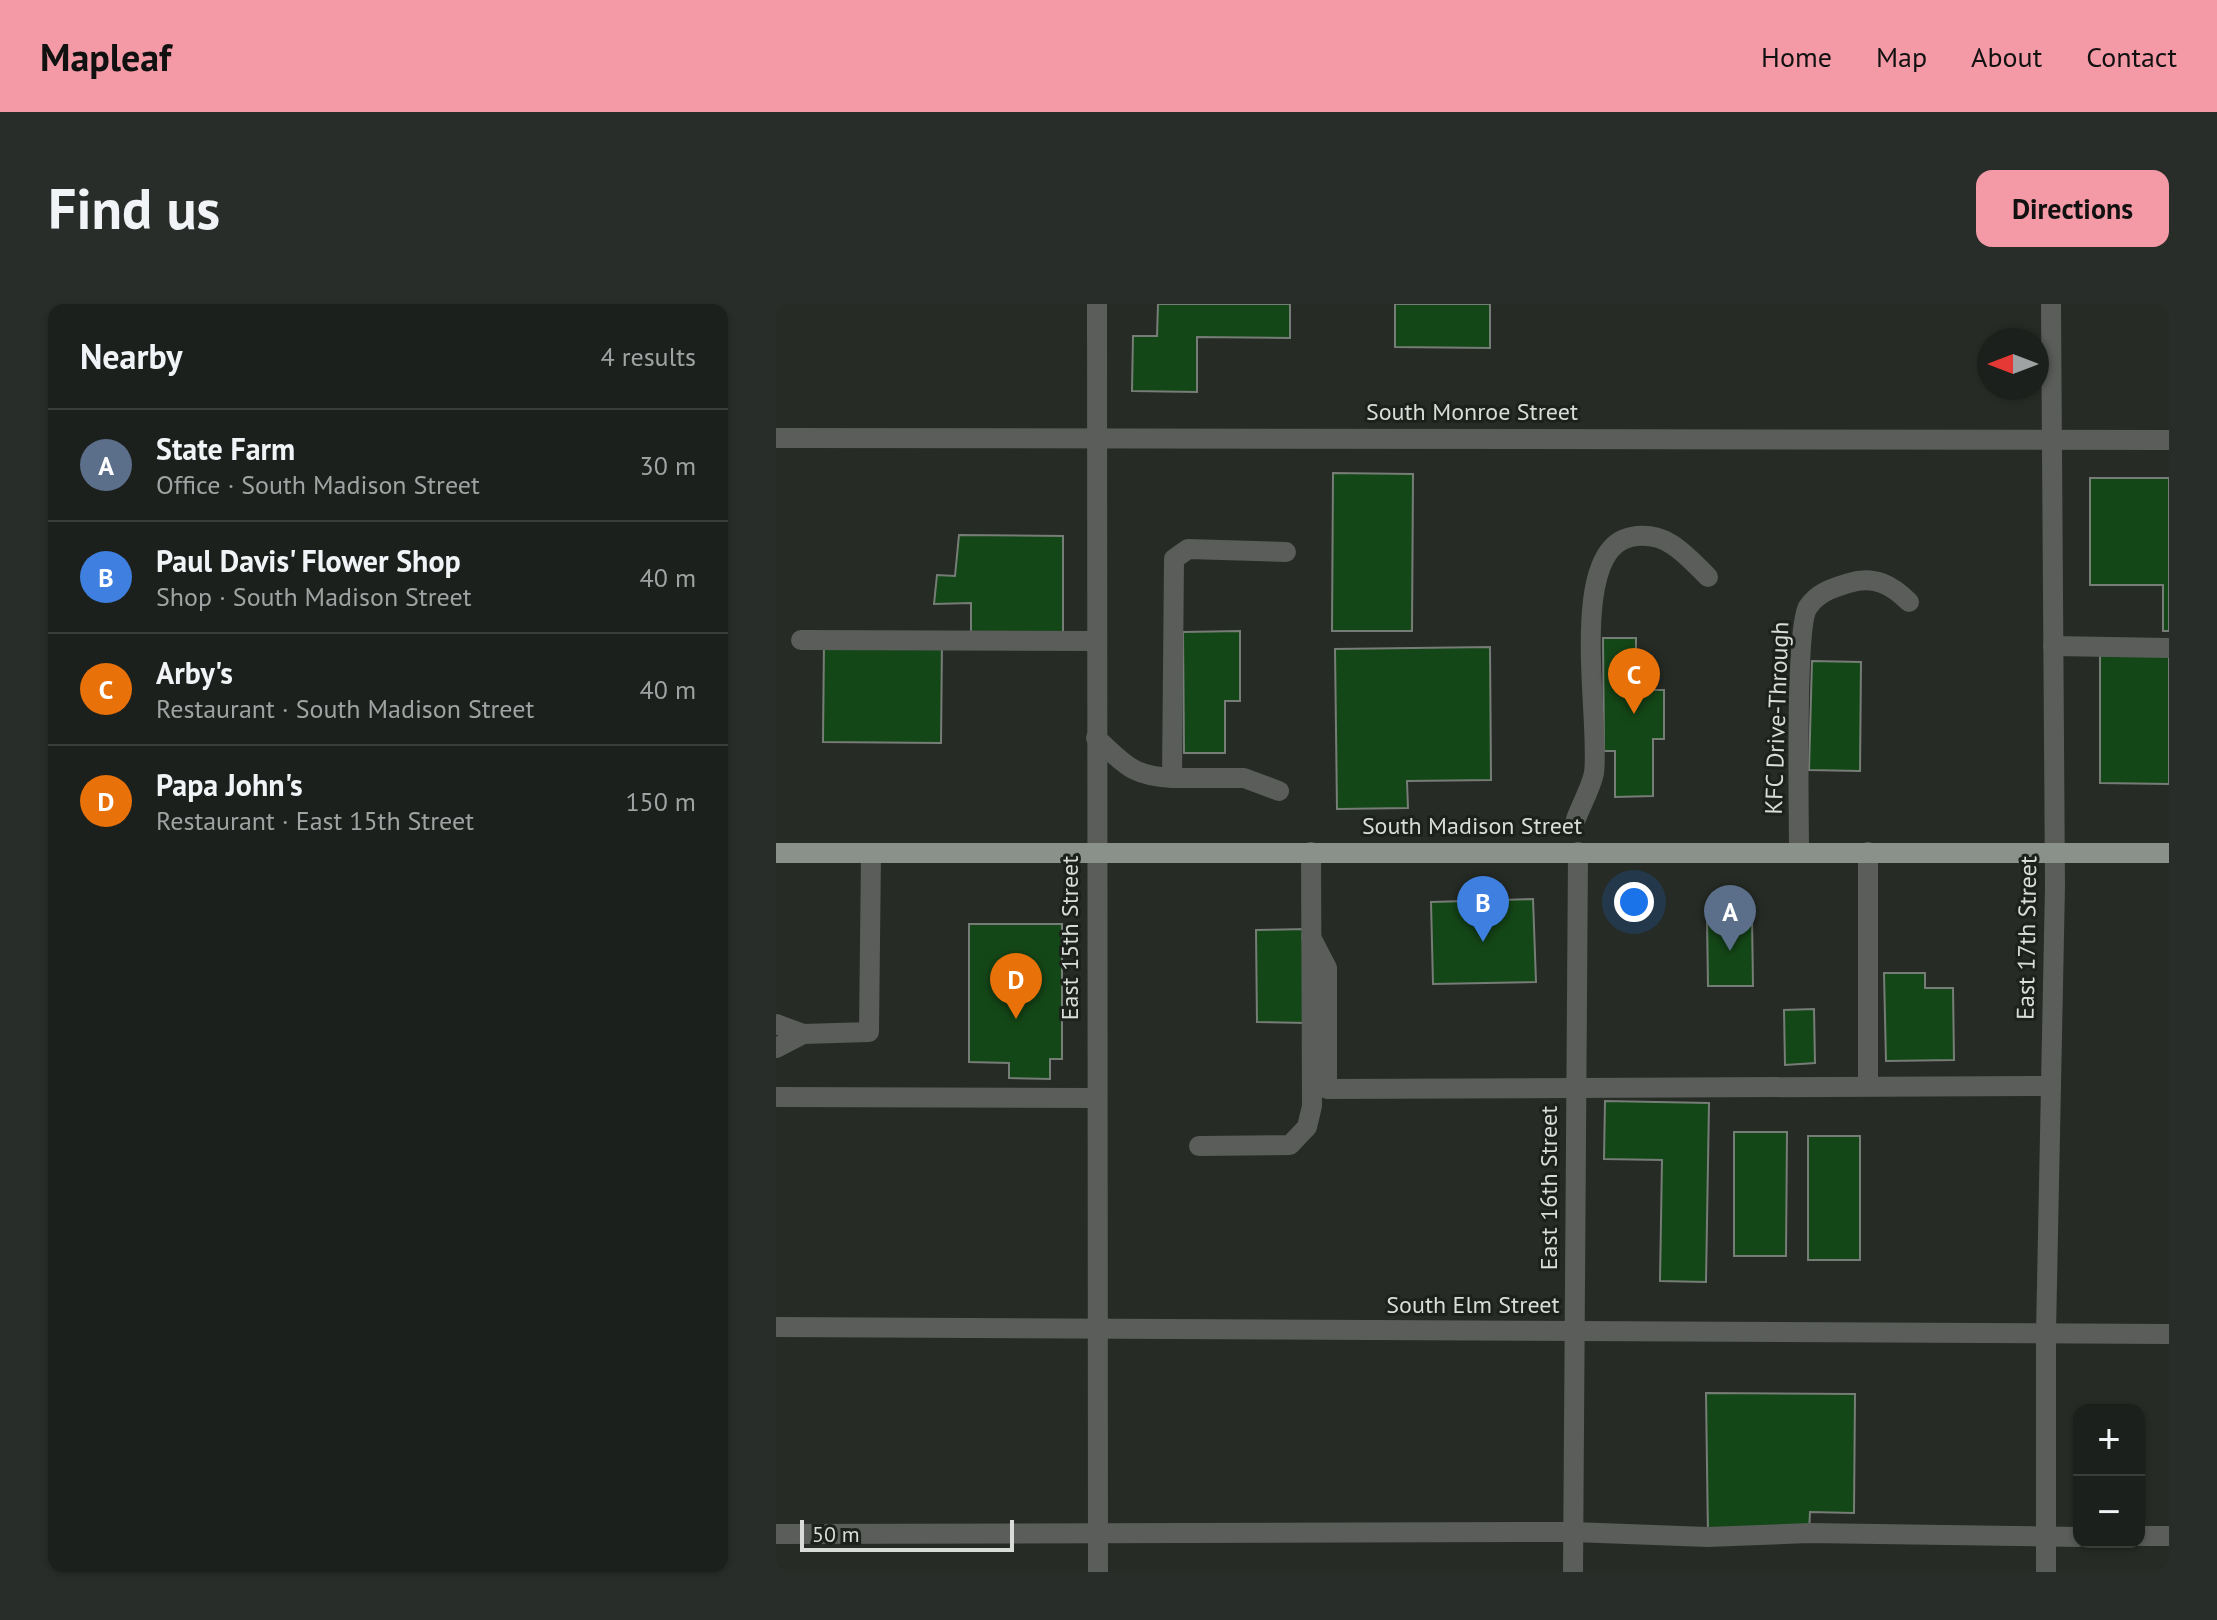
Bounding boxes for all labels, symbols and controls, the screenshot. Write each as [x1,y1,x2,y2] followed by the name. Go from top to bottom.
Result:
[40,32,171,81] text: Mapleaf
[1761,38,1832,75] text: Home
[1876,38,1927,75] text: Map
[1971,38,2042,75] text: About
[2086,38,2177,75] text: Contact
[1976,170,2169,247] button: Directions
[48,172,220,244] text: Find us
[1977,328,2049,400] north arrow
[80,334,182,378] text: Nearby
[601,340,696,373] text: 4 results
[1366,396,1578,427] street label: South Monroe Street
[156,429,295,468] text: State Farm
[98,449,114,482] text: A
[640,449,696,482] text: 30 m
[156,468,480,501] text: Office · South Madison Street
[156,541,461,580] text: Paul Davis' Flower Shop
[98,561,114,594] text: B
[640,561,696,594] text: 40 m
[156,580,471,613] text: Shop · South Madison Street
[1758,621,1795,815] street label: KFC Drive-Through
[1608,648,1660,714] pin: C
[156,653,233,692] text: Arby's
[99,673,113,706] text: C
[640,673,696,706] text: 40 m
[156,692,534,725] text: Restaurant · South Madison Street
[156,765,303,804] text: Papa John's
[98,785,114,818] text: D
[625,785,696,818] text: 150 m
[156,804,474,837] text: Restaurant · East 15th Street
[1362,810,1582,841] street label: South Madison Street
[1054,856,1085,1020] street label: East 15th Street
[2010,856,2043,1020] street label: East 17th Street
[1457,876,1509,942] pin: B
[1614,882,1654,922] your location
[1704,885,1756,951] pin: A
[990,953,1042,1019] pin: D
[1533,1106,1564,1270] street label: East 16th Street
[1386,1289,1560,1320] street label: South Elm Street
[2073,1404,2145,1548] map controls
[2073,1404,2145,1476] button: +
[2073,1476,2145,1548] button: −
[800,1516,1014,1552] scale bar
[812,1520,860,1548] text: 50 m

